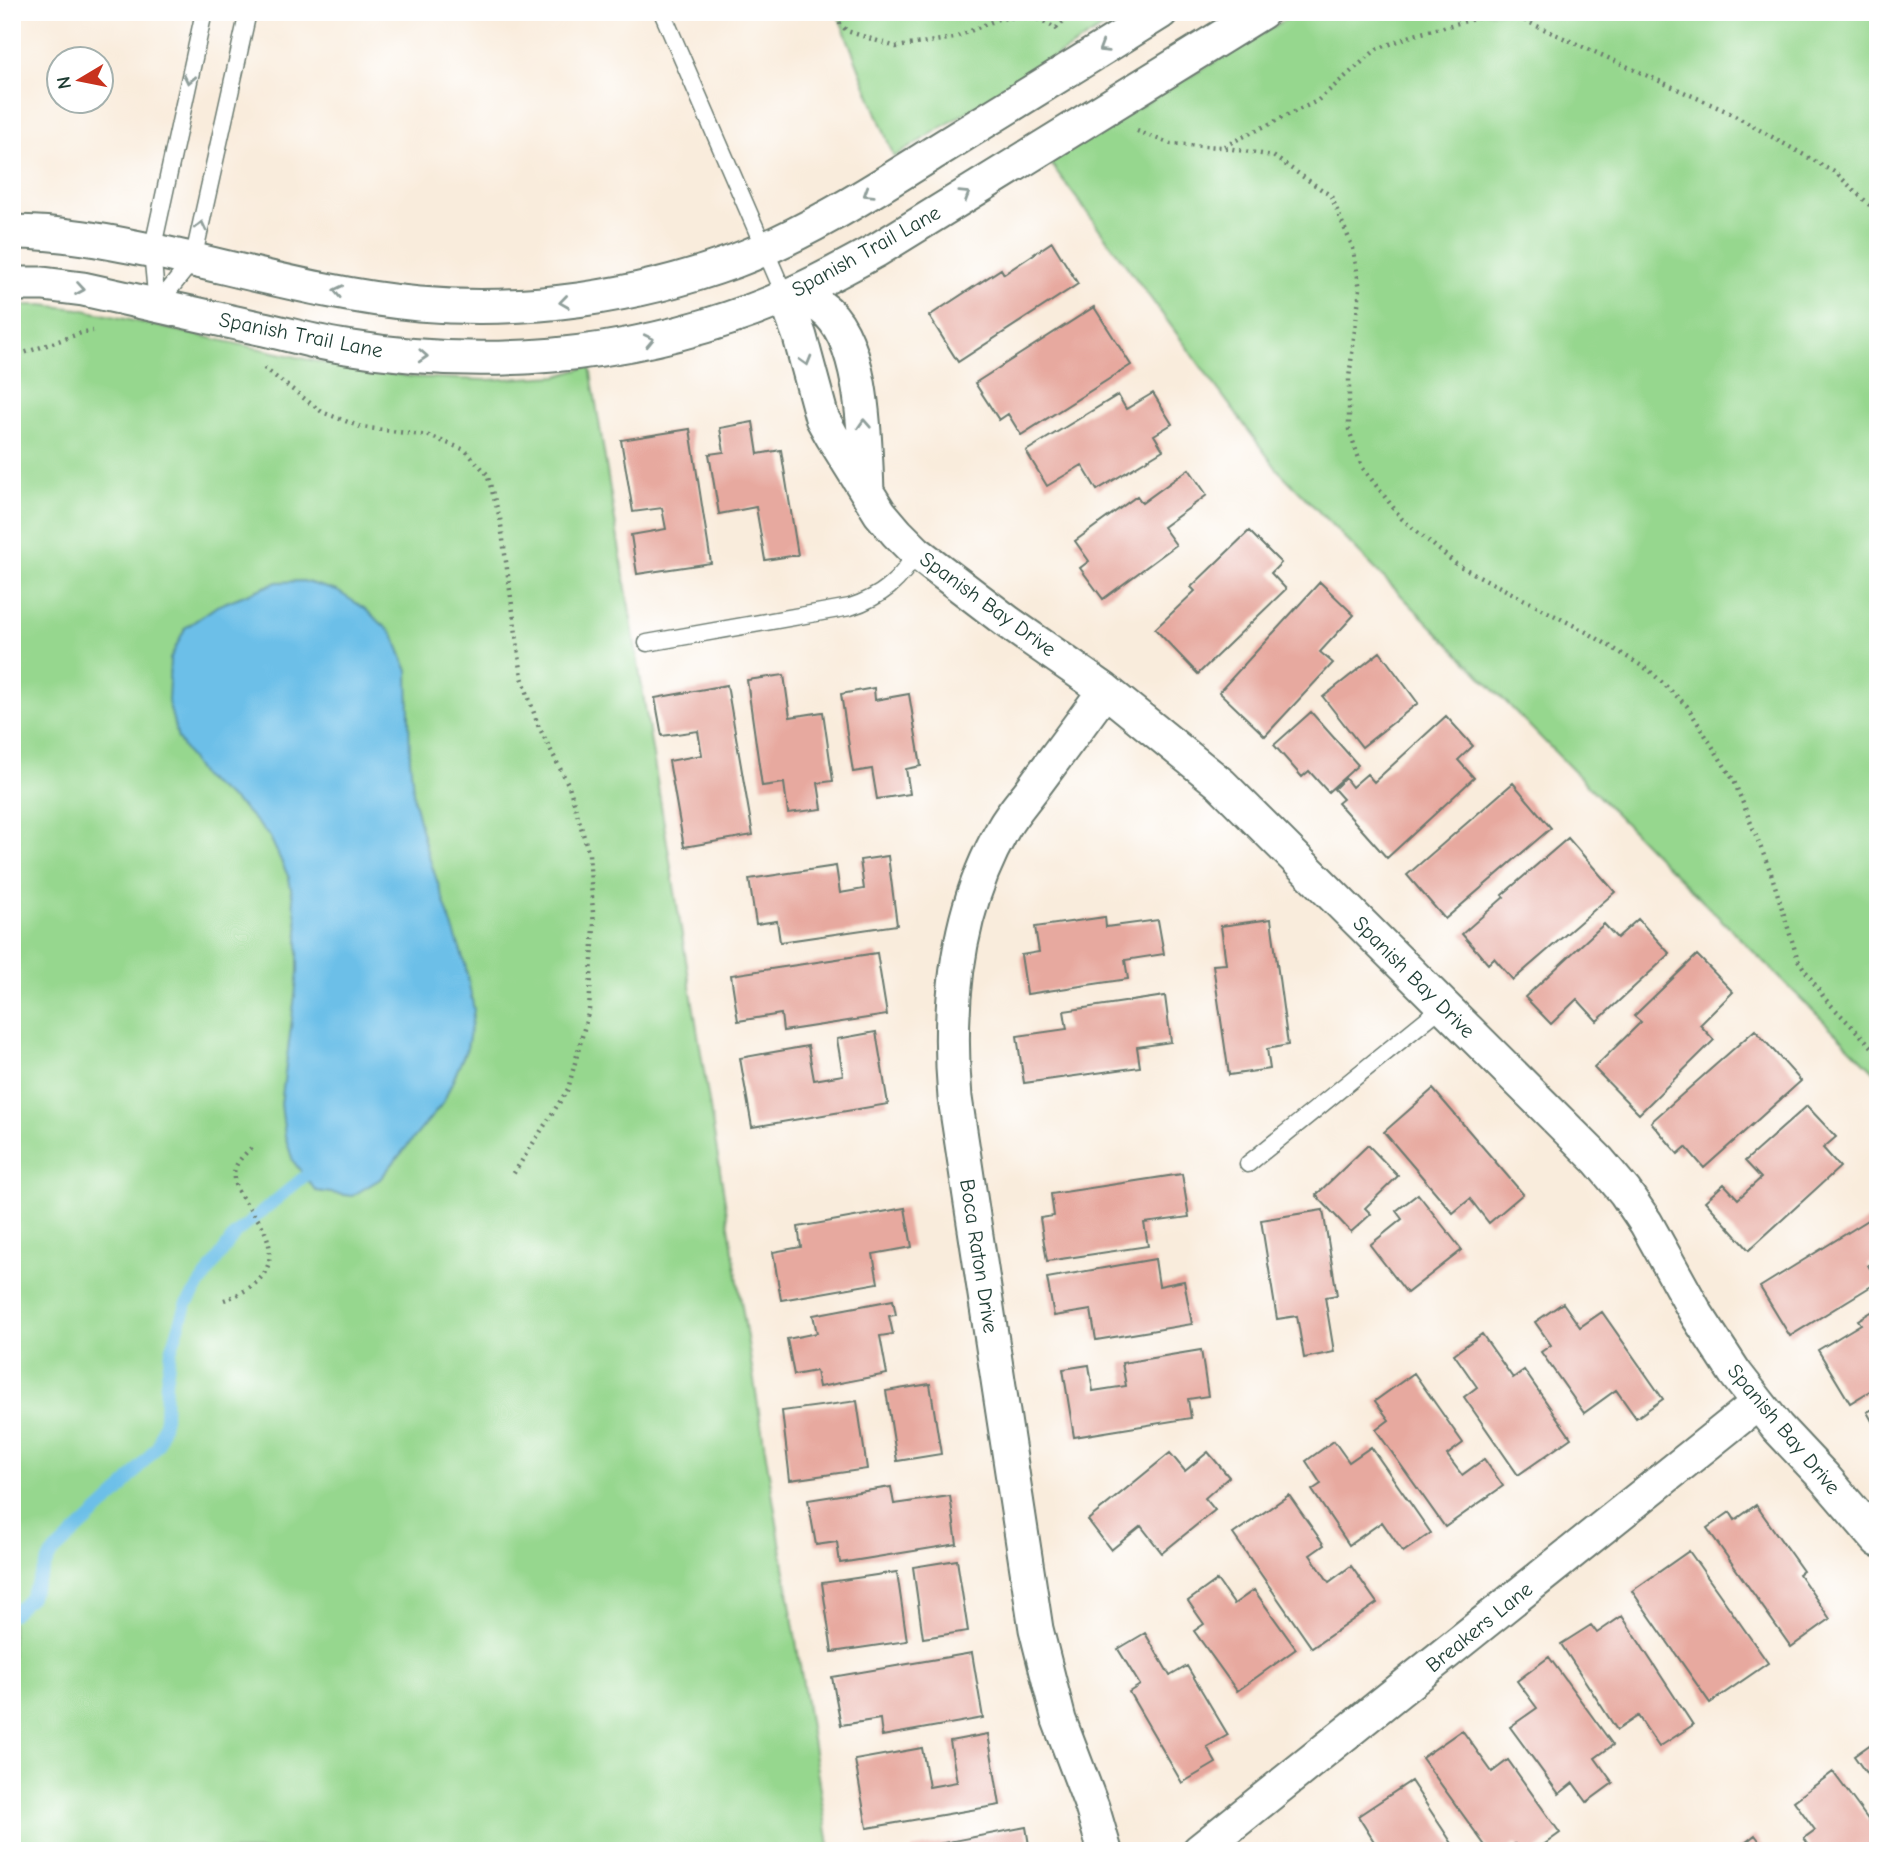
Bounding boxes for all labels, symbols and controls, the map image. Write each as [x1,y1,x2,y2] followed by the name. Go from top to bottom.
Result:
[1098,40,1111,53] one-way arrow
[46,46,116,116] north arrow
[183,73,198,85] one-way arrow
[52,75,76,91] text: N
[863,185,876,198] one-way arrow
[958,191,971,204] one-way arrow
[788,200,944,302] street label: Spanish Trail Lane
[192,220,207,232] one-way arrow
[74,281,86,296] one-way arrow
[332,285,344,300] one-way arrow
[558,294,570,309] one-way arrow
[217,307,385,363] street label: Spanish Trail Lane
[643,334,655,348] one-way arrow
[418,349,429,364] one-way arrow
[798,354,813,366] one-way arrow
[857,418,872,429] one-way arrow
[915,547,1061,661] street label: Spanish Bay Drive
[1348,911,1480,1043] street label: Spanish Bay Drive
[955,1177,1003,1335] street label: Boca Raton Drive
[1723,1359,1845,1499] street label: Spanish Bay Drive
[1421,1577,1537,1677] street label: Breakers Lane

